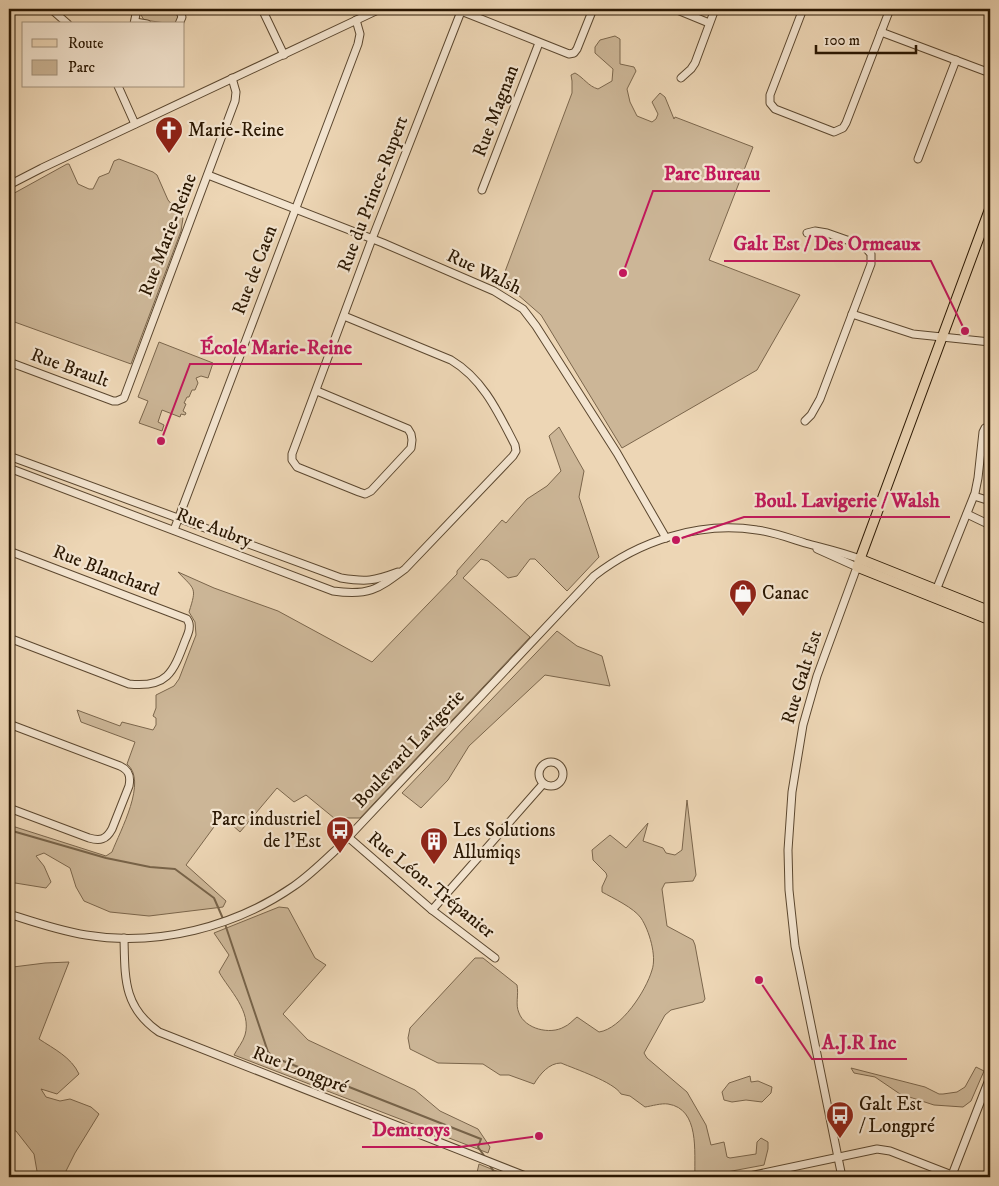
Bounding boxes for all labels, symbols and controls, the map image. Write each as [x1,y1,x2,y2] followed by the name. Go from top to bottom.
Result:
[22,22,185,88] legend
[816,22,916,54] scale bar
[824,31,860,50] text: 100 m
[68,34,103,53] text: Route
[68,58,96,77] text: Parc
[468,62,524,160] street label: Rue Magnan
[333,113,413,275] street label: Rue du Prince-Rupert
[154,115,184,154] church icon: Marie-Reine
[188,119,284,142] place label: Marie-Reine
[653,156,770,191] callout: Parc Bureau
[664,162,761,187] text: Parc Bureau
[134,170,202,300] street label: Rue Marie-Reine
[227,222,283,318] street label: Rue de Caen
[724,226,931,261] callout: Galt Est / Des Ormeaux
[733,232,921,257] text: Galt Est / Des Ormeaux
[443,244,525,300] street label: Rue Walsh
[190,329,362,364] callout: École Marie-Reine
[200,335,353,361] text: École Marie-Reine
[28,343,112,393] street label: Rue Brault
[744,482,950,517] callout: Boul. Lavigerie / Walsh
[754,489,940,514] text: Boul. Lavigerie / Walsh
[173,503,256,553] street label: Rue Aubry
[50,540,163,602] street label: Rue Blanchard
[728,578,758,617] shop icon: Canac
[762,582,809,605] place label: Canac
[777,627,827,727] street label: Rue Galt Est
[348,685,470,813] street label: Boulevard Lavigerie
[211,808,321,853] place label: Parc industriel de l'Est
[325,815,355,854] bus stop icon: Parc industriel de l'Est
[453,819,555,865] place label: Les Solutions Allumiqs
[419,826,449,865] building icon: Les Solutions Allumiqs
[363,827,499,943] street label: Rue Léon-Trépanier
[812,1024,907,1059] callout: A.J.R Inc
[821,1031,897,1056] text: A.J.R Inc
[249,1041,351,1099] street label: Rue Longpré
[859,1093,935,1138] place label: Galt Est / Longpré
[825,1100,855,1139] bus stop icon: Galt Est / Longpré
[362,1112,460,1147] callout: Demtroys
[372,1118,450,1143] text: Demtroys

